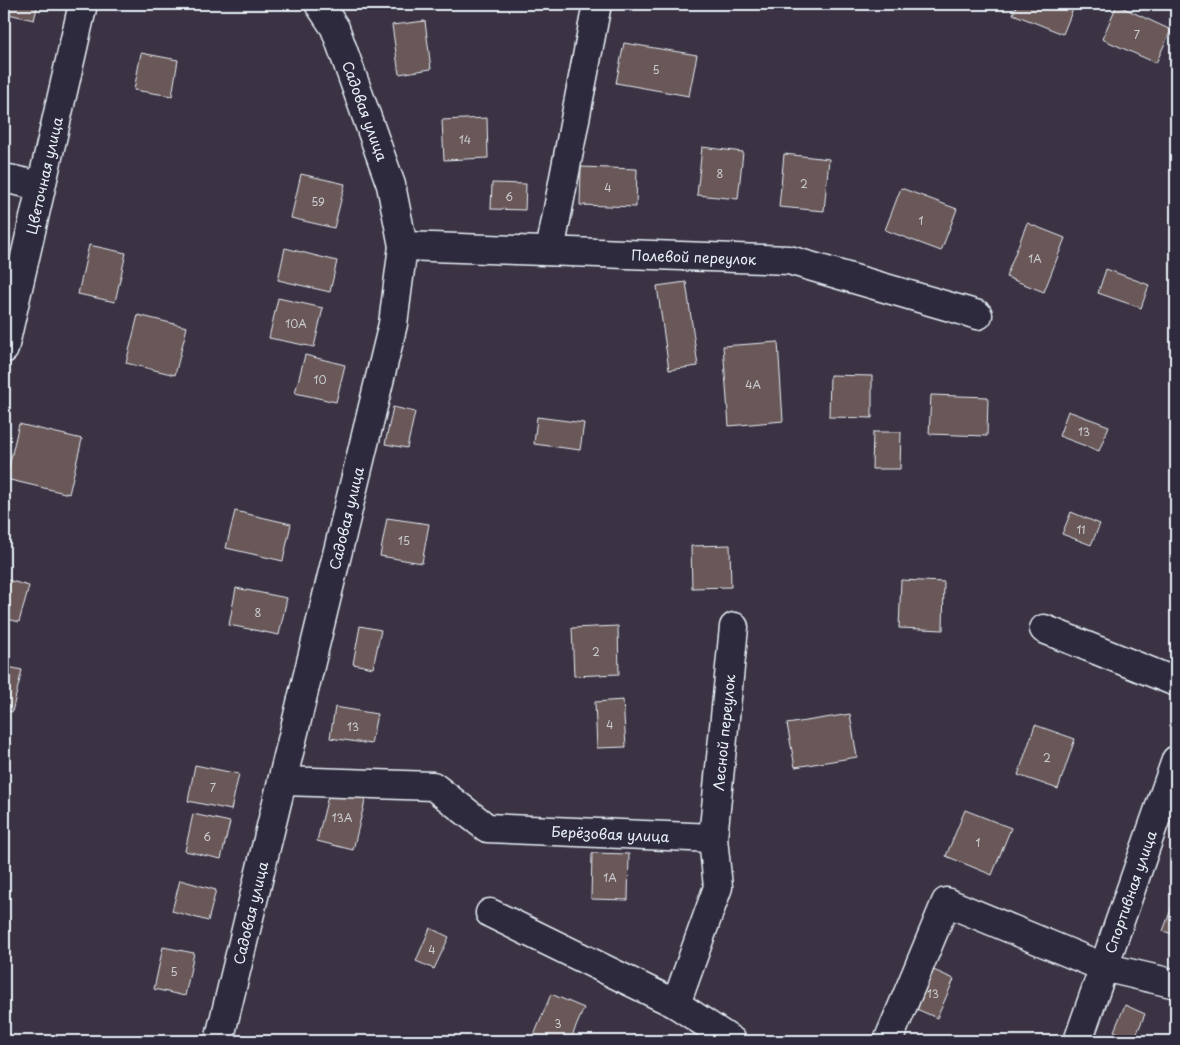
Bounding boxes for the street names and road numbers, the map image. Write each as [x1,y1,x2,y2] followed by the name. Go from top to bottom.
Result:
[337,58,393,164] street label: Садовая улица
[20,115,67,236] street label: Цветочная улица
[631,244,757,269] street label: Полевой переулок
[323,464,369,572] street label: Садовая улица
[707,673,740,792] street label: Лесной переулок
[551,820,670,847] street label: Берёзовая улица
[1099,827,1161,956] street label: Спортивная улица
[227,859,273,966] street label: Садовая улица

